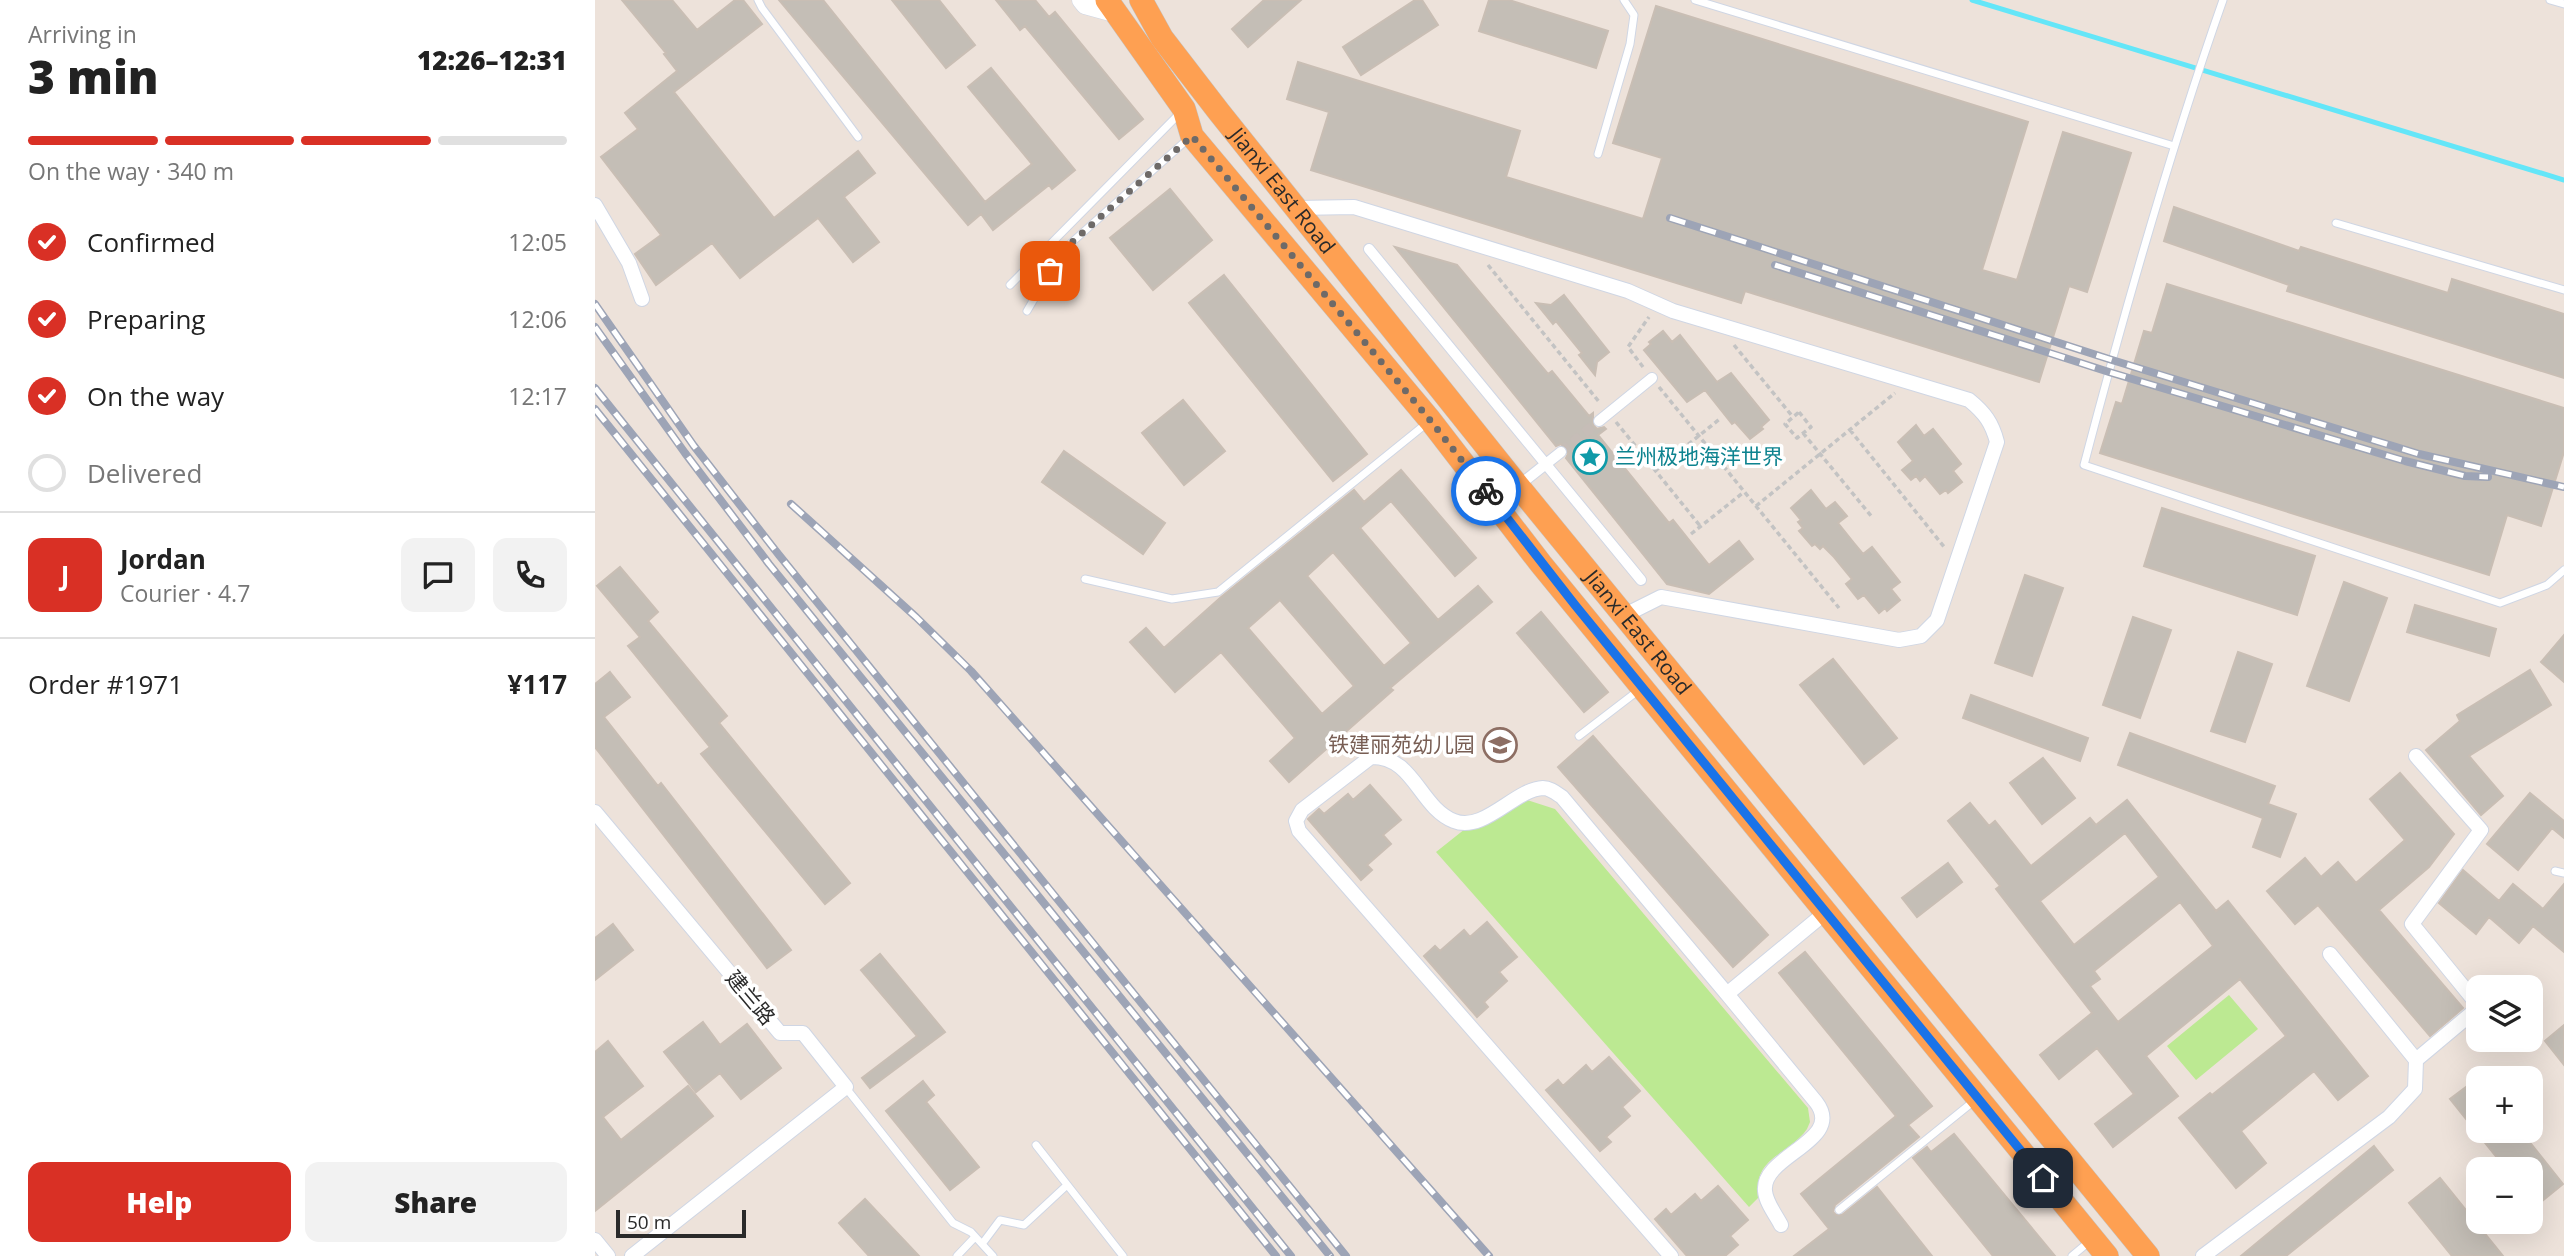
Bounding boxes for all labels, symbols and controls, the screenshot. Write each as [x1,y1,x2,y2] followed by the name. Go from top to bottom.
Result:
[28,18,137,50] text: Arriving in
[417,42,567,78] text: 12:26–12:31
[28,45,159,107] text: 3 min
[1223,120,1342,259] street label: Jianxi East Road
[28,155,234,187] text: On the way · 340 m
[28,223,66,261] icon: check
[87,224,215,260] text: Confirmed
[508,226,567,258] text: 12:05
[1020,241,1080,301] pin
[1031,252,1069,290] icon: bag
[28,300,66,338] icon: check
[87,301,205,337] text: Preparing
[508,303,567,335] text: 12:06
[28,377,66,415] icon: check
[87,378,224,414] text: On the way
[508,380,567,412] text: 12:17
[1571,438,1609,476] place icon: 兰州极地海洋世界
[1615,442,1783,470] place label: 兰州极地海洋世界
[87,455,202,491] text: Delivered
[1451,456,1521,526] courier
[1467,472,1505,510] icon: bike
[401,538,475,612] button: chat
[493,538,567,612] button: phone
[120,541,206,577] text: Jordan
[61,557,69,593] text: J
[1578,562,1698,700] street label: Jianxi East Road
[120,577,250,609] text: Courier · 4.7
[28,666,183,702] text: Order #1971
[508,666,567,702] text: ¥117
[1481,726,1519,764] school or university icon: 铁建丽苑幼儿园
[1328,730,1475,758] place label: 铁建丽苑幼儿园
[720,964,782,1030] street label: 建兰路
[2466,975,2543,1234] map controls
[2466,975,2543,1052] button: layers
[2466,1066,2543,1143] button: +
[2013,1148,2073,1208] pin
[2466,1157,2543,1234] button: −
[2024,1159,2062,1197] icon: home
[28,1162,291,1242] button: Help
[305,1162,567,1242] button: Share
[616,1207,745,1239] scale bar
[627,1209,671,1235] text: 50 m

